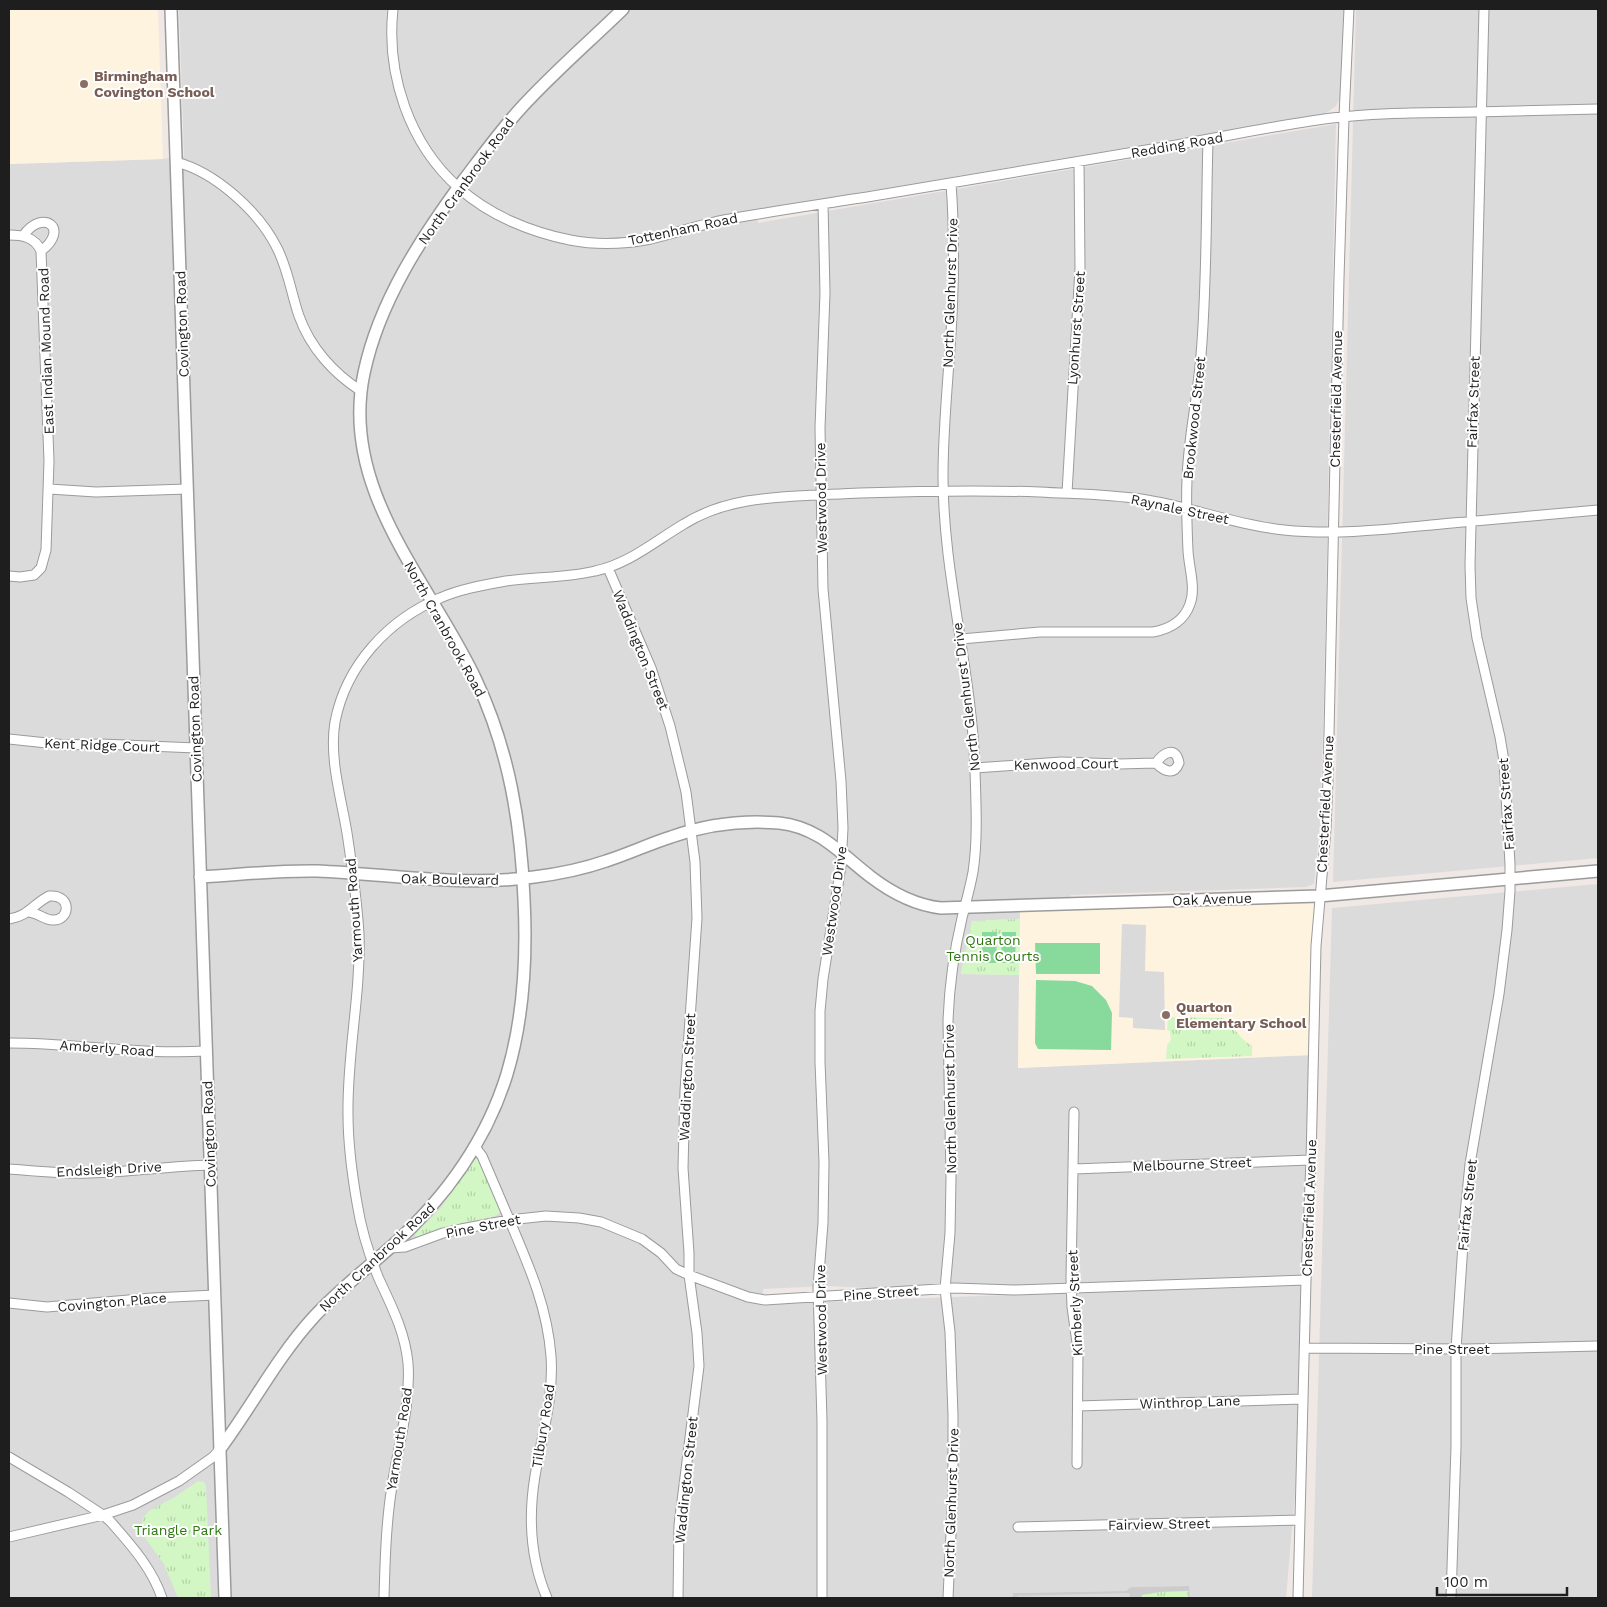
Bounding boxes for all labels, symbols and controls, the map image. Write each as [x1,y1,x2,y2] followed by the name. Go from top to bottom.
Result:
[94,68,215,100] place label: Birmingham Covington School
[78,78,90,90] marker: Birmingham Covington School
[415,115,517,247] street label: North Cranbrook Road
[1130,129,1224,161] street label: Redding Road
[627,210,739,248] street label: Tottenham Road
[939,218,961,368] street label: North Glenhurst Drive
[35,267,57,435] street label: East Indian Mound Road
[172,270,192,378] street label: Covington Road
[1064,270,1088,386] street label: Lyonhurst Street
[1327,330,1345,468] street label: Chesterfield Avenue
[1463,355,1483,448] street label: Fairfax Street
[1180,356,1208,480] street label: Brookwood Street
[812,442,830,554] street label: Westwood Drive
[1129,491,1231,527] street label: Raynale Street
[401,558,489,700] street label: North Cranbrook Road
[610,588,672,712] street label: Waddington Street
[949,622,983,772] street label: North Glenhurst Drive
[185,675,205,783] street label: Covington Road
[44,735,160,755] street label: Kent Ridge Court
[1313,735,1337,873] street label: Chesterfield Avenue
[1013,755,1119,773] street label: Kenwood Court
[1495,757,1517,851] street label: Fairfax Street
[818,845,850,957] street label: Westwood Drive
[342,857,366,963] street label: Yarmouth Road
[401,870,499,888] street label: Oak Boulevard
[1172,890,1252,908] street label: Oak Avenue
[946,932,1040,964] park label: Quarton Tennis Courts
[1176,999,1307,1031] place label: Quarton Elementary School
[1160,1009,1172,1021] marker: Quarton Elementary School
[676,1013,698,1141] street label: Waddington Street
[941,1024,959,1174] street label: North Glenhurst Drive
[59,1037,155,1059] street label: Amberly Road
[199,1080,219,1188] street label: Covington Road
[1299,1139,1319,1277] street label: Chesterfield Avenue
[1132,1154,1252,1174] street label: Melbourne Street
[56,1158,162,1180] street label: Endsleigh Drive
[1454,1158,1480,1252] street label: Fairfax Street
[316,1199,438,1315] street label: North Cranbrook Road
[444,1211,522,1241] street label: Pine Street
[1064,1249,1086,1357] street label: Kimberly Street
[812,1264,830,1376] street label: Westwood Drive
[843,1282,920,1304] street label: Pine Street
[57,1289,167,1315] street label: Covington Place
[1414,1341,1490,1357] street label: Pine Street
[528,1383,558,1469] street label: Tilbury Road
[383,1386,415,1492] street label: Yarmouth Road
[1139,1392,1241,1412] street label: Winthrop Lane
[671,1415,701,1545] street label: Waddington Street
[940,1428,962,1578] street label: North Glenhurst Drive
[1108,1515,1210,1533] street label: Fairview Street
[134,1522,222,1538] park label: Triangle Park
[1437,1564,1567,1596] scale bar
[1444,1573,1488,1591] text: 100 m

